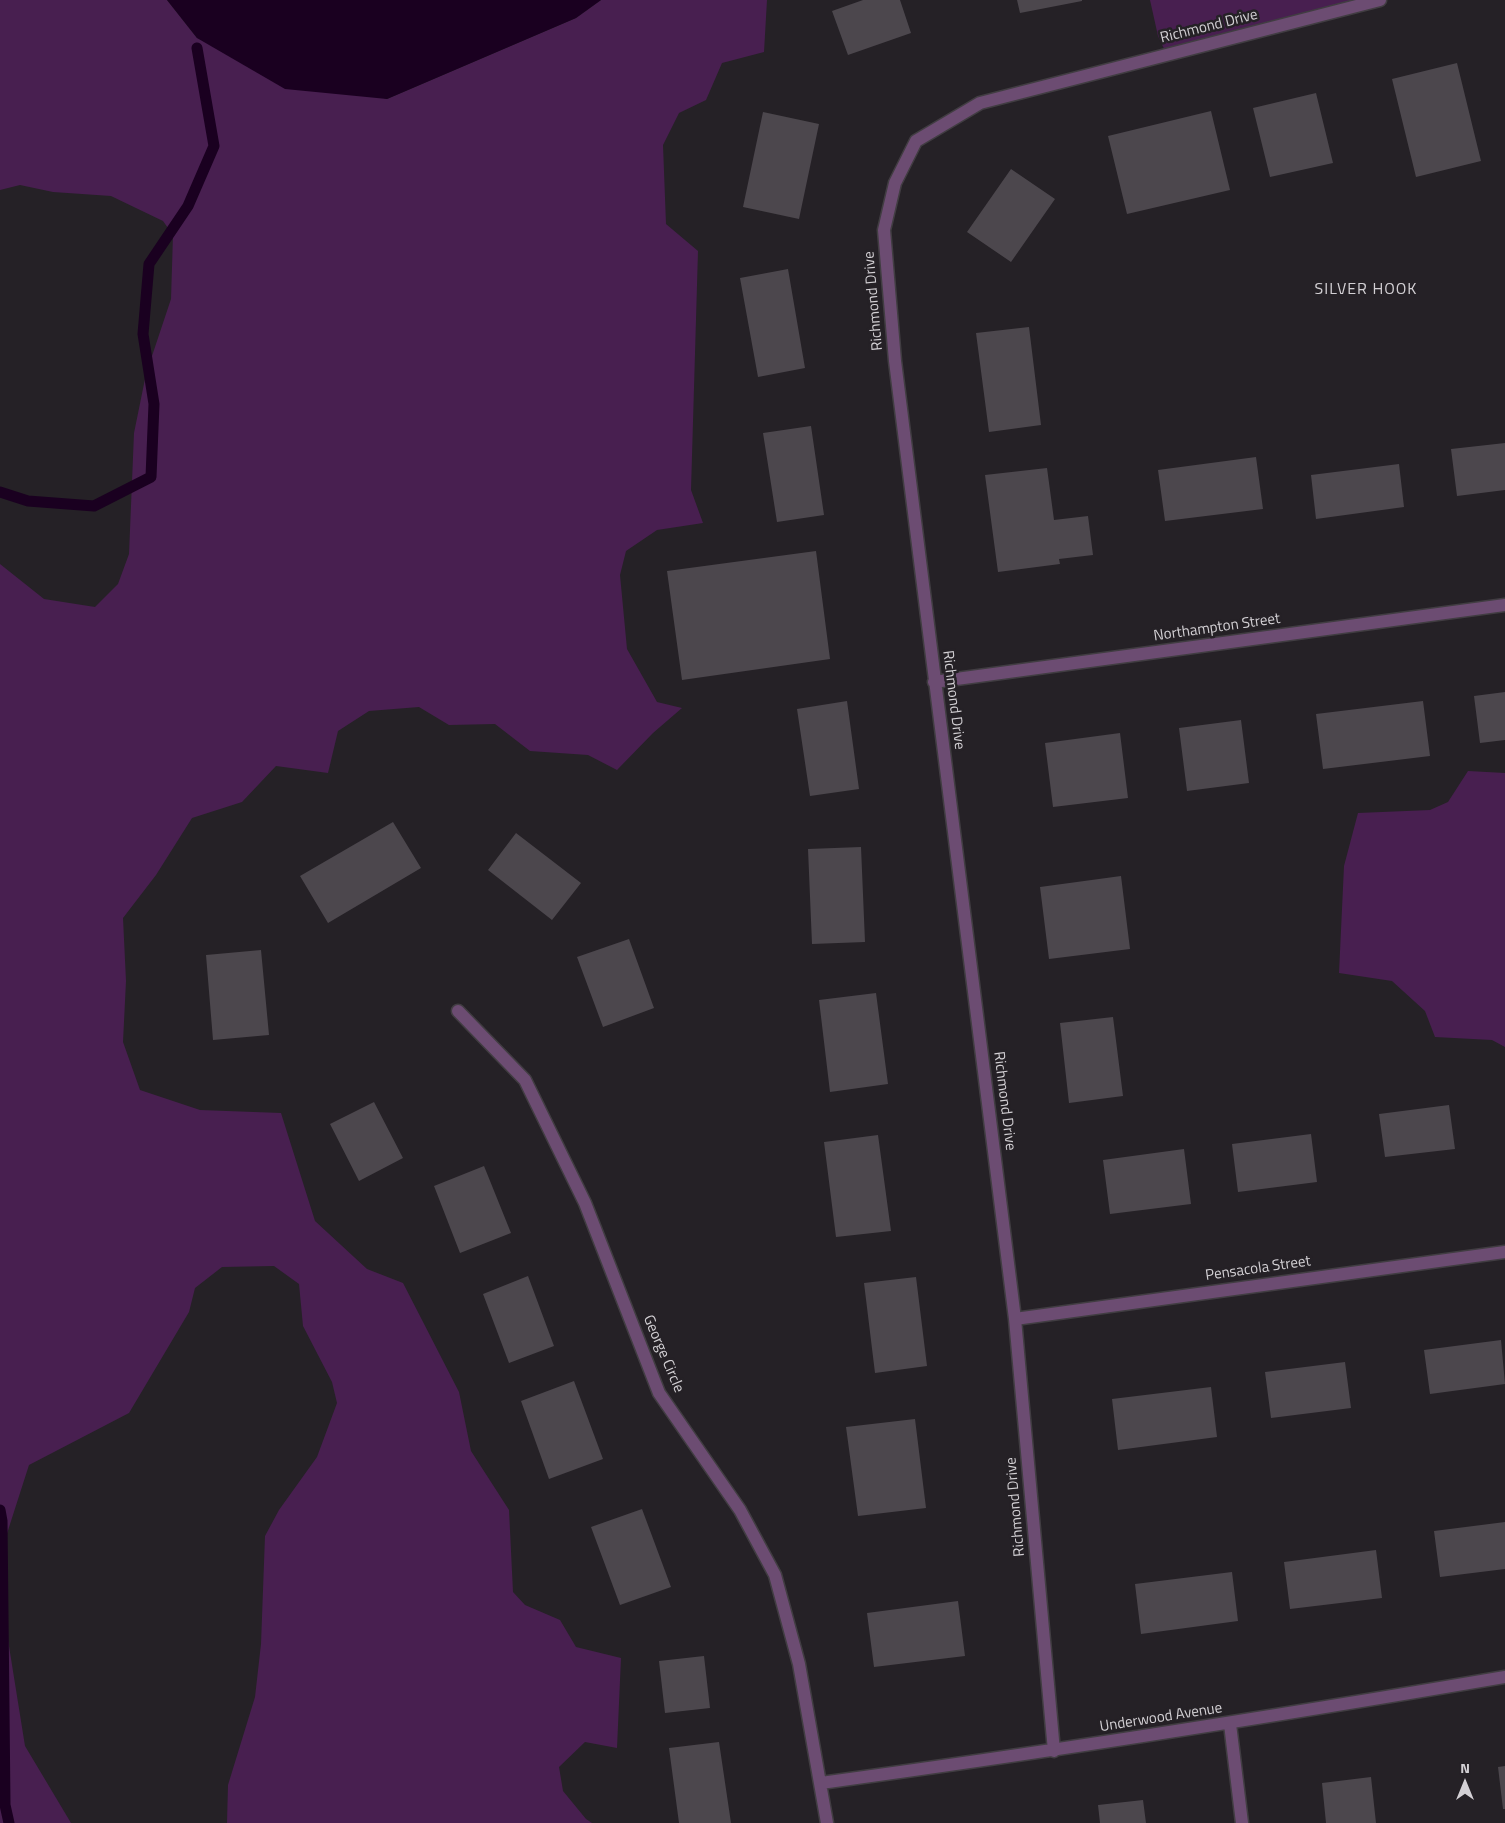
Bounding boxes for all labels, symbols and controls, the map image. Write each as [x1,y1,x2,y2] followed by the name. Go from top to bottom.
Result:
[1158,6,1260,48] street label: Richmond Drive
[861,251,887,351] street label: Richmond Drive
[1313,280,1419,300] district label: SILVER HOOK
[1153,610,1281,646] street label: Northampton Street
[938,649,968,751] street label: Richmond Drive
[989,1050,1019,1152] street label: Richmond Drive
[1204,1253,1312,1285] street label: Pensacola Street
[639,1313,687,1395] street label: George Circle
[1003,1457,1029,1557] street label: Richmond Drive
[1098,1699,1224,1737] street label: Underwood Avenue
[1460,1757,1470,1778] text: N
[1440,1758,1490,1808] north arrow

